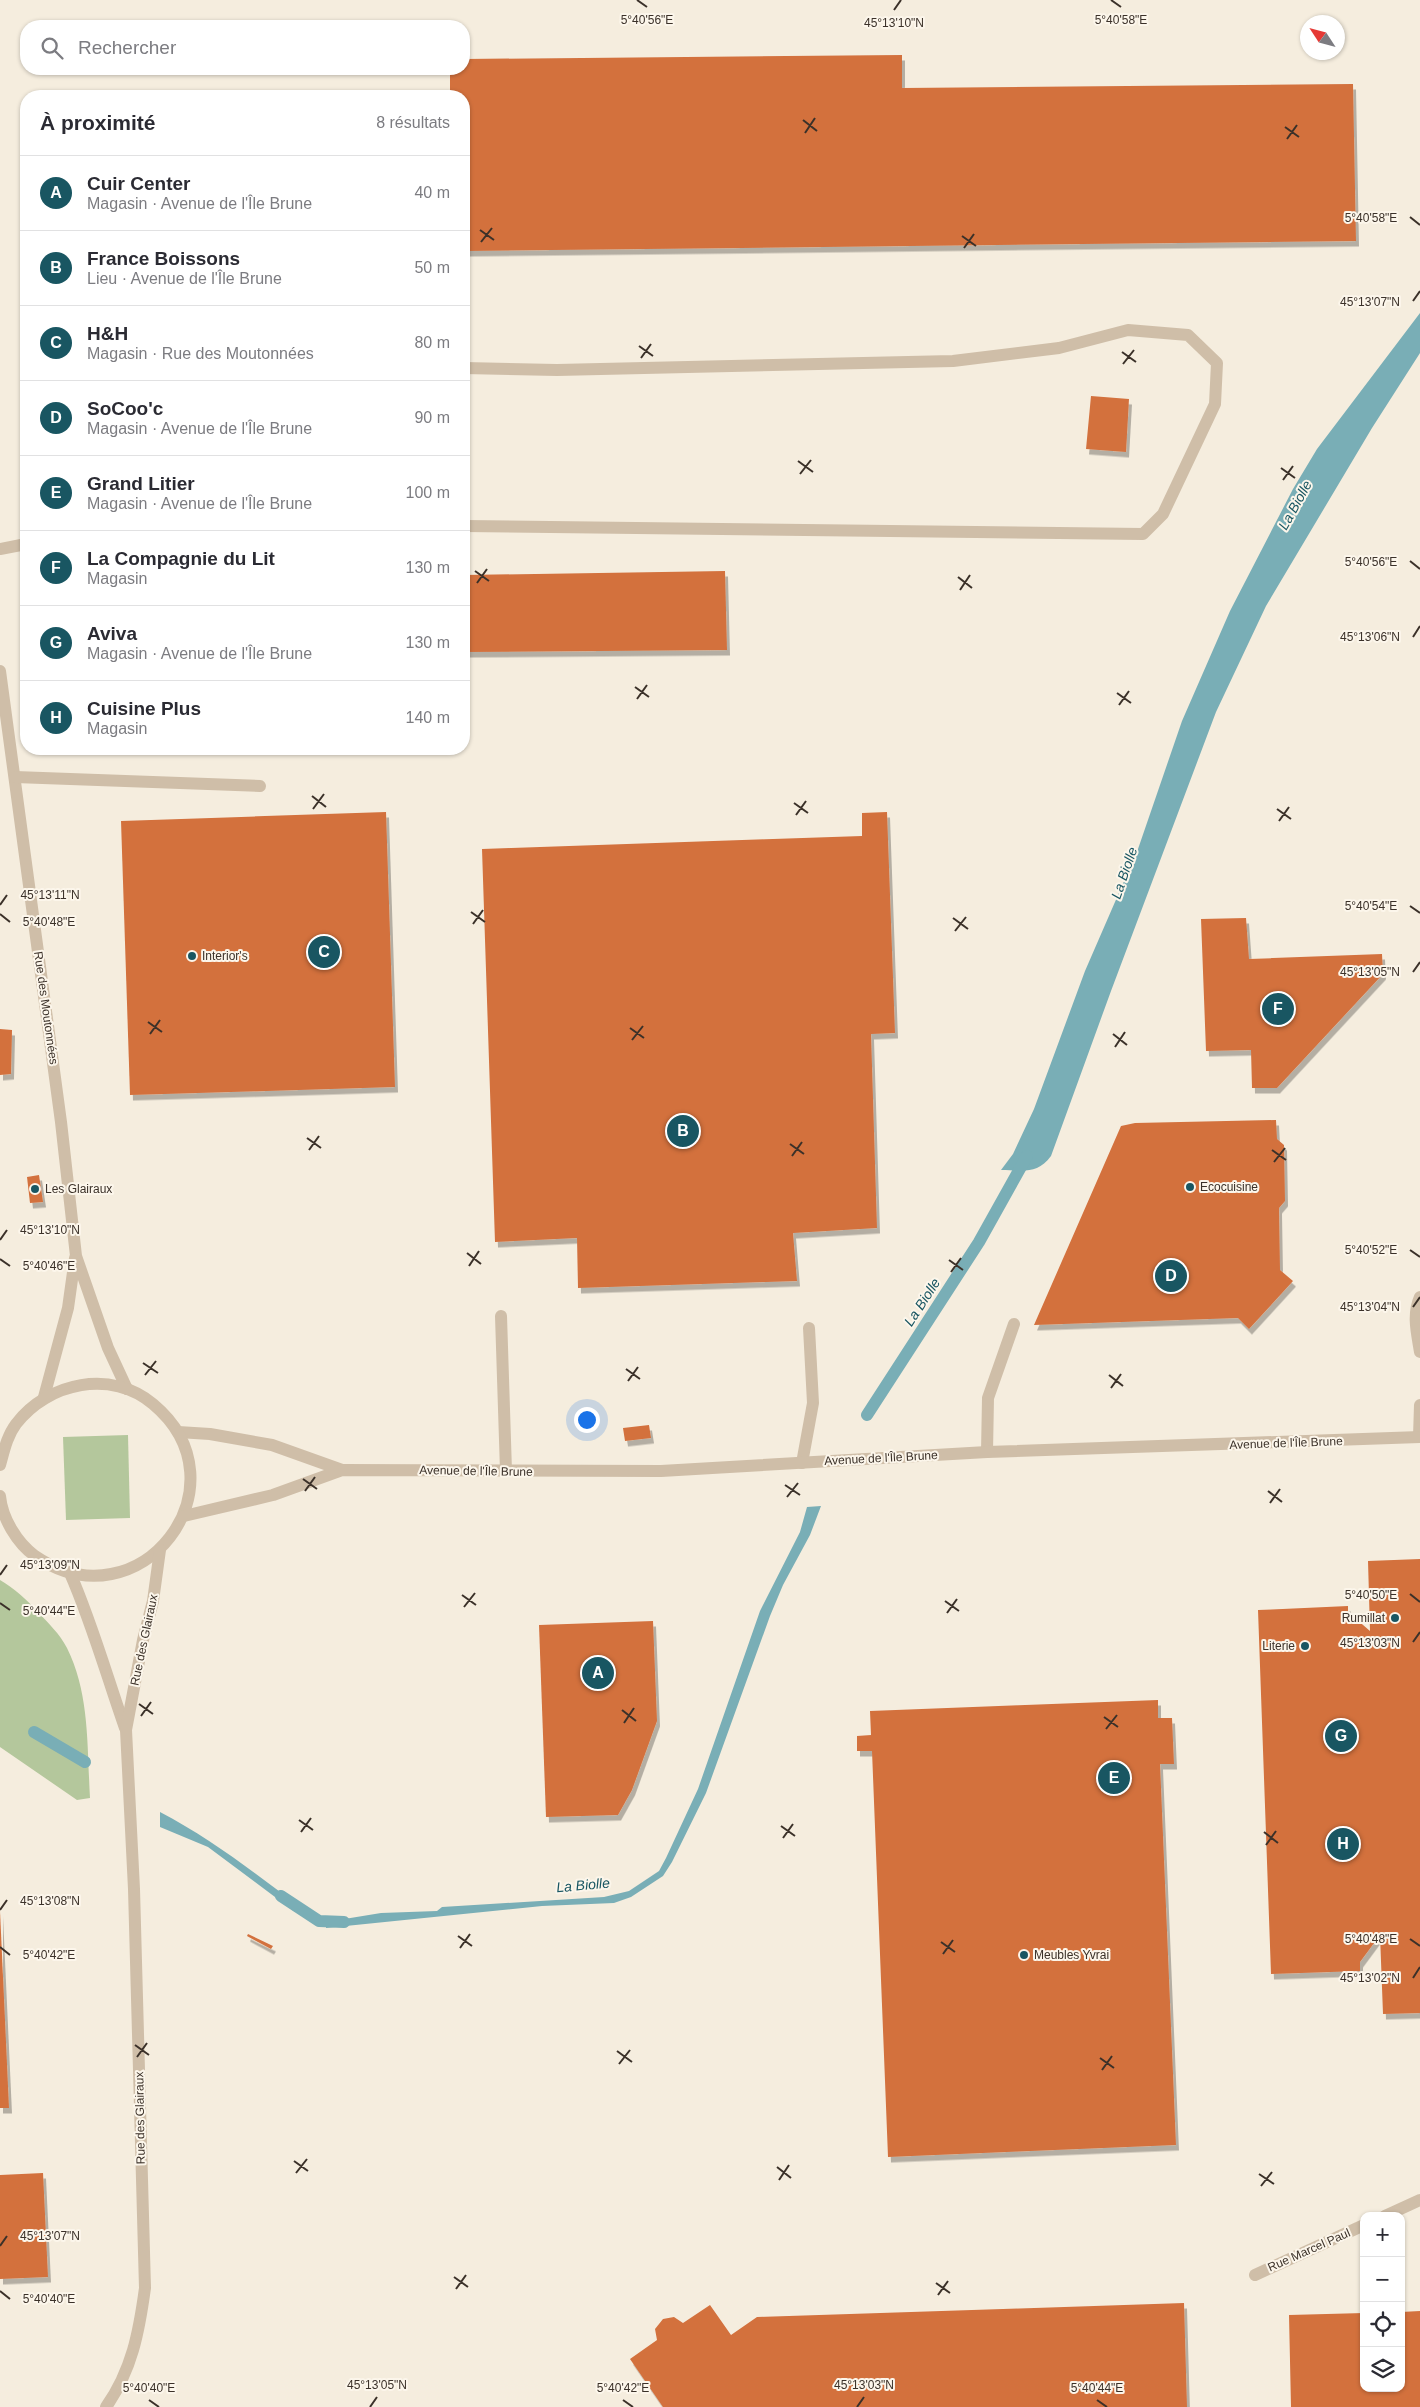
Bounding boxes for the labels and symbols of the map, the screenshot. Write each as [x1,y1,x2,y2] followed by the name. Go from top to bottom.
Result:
[621,13,673,27] text: 5°40'56"E
[1095,13,1147,27] text: 5°40'58"E
[1300,15,1345,60] north arrow
[864,16,924,30] text: 45°13'10"N
[1345,211,1397,225] text: 5°40'58"E
[1340,295,1400,309] text: 45°13'07"N
[1275,477,1315,532] water label: La Biolle
[1345,555,1397,569] text: 5°40'56"E
[1340,630,1400,644] text: 45°13'06"N
[1108,845,1140,901] water label: La Biolle
[20,888,80,902] text: 45°13'11"N
[1345,899,1397,913] text: 5°40'54"E
[23,915,75,929] text: 5°40'48"E
[308,933,340,971] pin: C
[202,949,248,963] place label: Interior's
[186,950,198,962] marker: Interior's
[31,951,61,1065] street label: Rue des Moutonnées
[1340,965,1400,979] text: 45°13'05"N
[1262,990,1294,1028] pin: F
[667,1112,699,1150] pin: B
[1200,1180,1258,1194] place label: Ecocuisine
[1184,1181,1196,1193] marker: Ecocuisine
[45,1182,112,1196] place label: Les Glairaux
[29,1183,41,1195] marker: Les Glairaux
[20,1223,80,1237] text: 45°13'10"N
[1345,1243,1397,1257] text: 5°40'52"E
[1155,1257,1187,1295] pin: D
[23,1259,75,1273] text: 5°40'46"E
[901,1275,943,1329] water label: La Biolle
[1340,1300,1400,1314] text: 45°13'04"N
[574,1407,600,1433] your location
[1229,1433,1343,1452] street label: Avenue de l'Île Brune
[824,1447,938,1468] street label: Avenue de l'Île Brune
[419,1462,533,1479] street label: Avenue de l'Île Brune
[20,1558,80,1572] text: 45°13'09"N
[1345,1588,1397,1602] text: 5°40'50"E
[128,1593,160,1687] street label: Rue des Glairaux
[23,1604,75,1618] text: 5°40'44"E
[1342,1611,1386,1625] place label: Rumillat
[1389,1612,1401,1624] marker: Rumillat
[1340,1636,1400,1650] text: 45°13'03"N
[1262,1639,1295,1653] place label: Literie
[1299,1640,1311,1652] marker: Literie
[582,1654,614,1692] pin: A
[1325,1717,1357,1755] pin: G
[1098,1759,1130,1797] pin: E
[1327,1825,1359,1863] pin: H
[556,1875,611,1895] water label: La Biolle
[20,1894,80,1908] text: 45°13'08"N
[1345,1932,1397,1946] text: 5°40'48"E
[23,1948,75,1962] text: 5°40'42"E
[1034,1948,1109,1962] place label: Meubles Yvrai
[1018,1949,1030,1961] marker: Meubles Yvrai
[1340,1971,1400,1985] text: 45°13'02"N
[132,2072,148,2164] street label: Rue des Glairaux
[1266,2226,1352,2274] street label: Rue Marcel Paul
[20,2229,80,2243] text: 45°13'07"N
[23,2292,75,2306] text: 5°40'40"E
[347,2378,407,2392] text: 45°13'05"N
[834,2378,894,2392] text: 45°13'03"N
[123,2381,175,2395] text: 5°40'40"E
[597,2381,649,2395] text: 5°40'42"E
[1071,2381,1123,2395] text: 5°40'44"E

